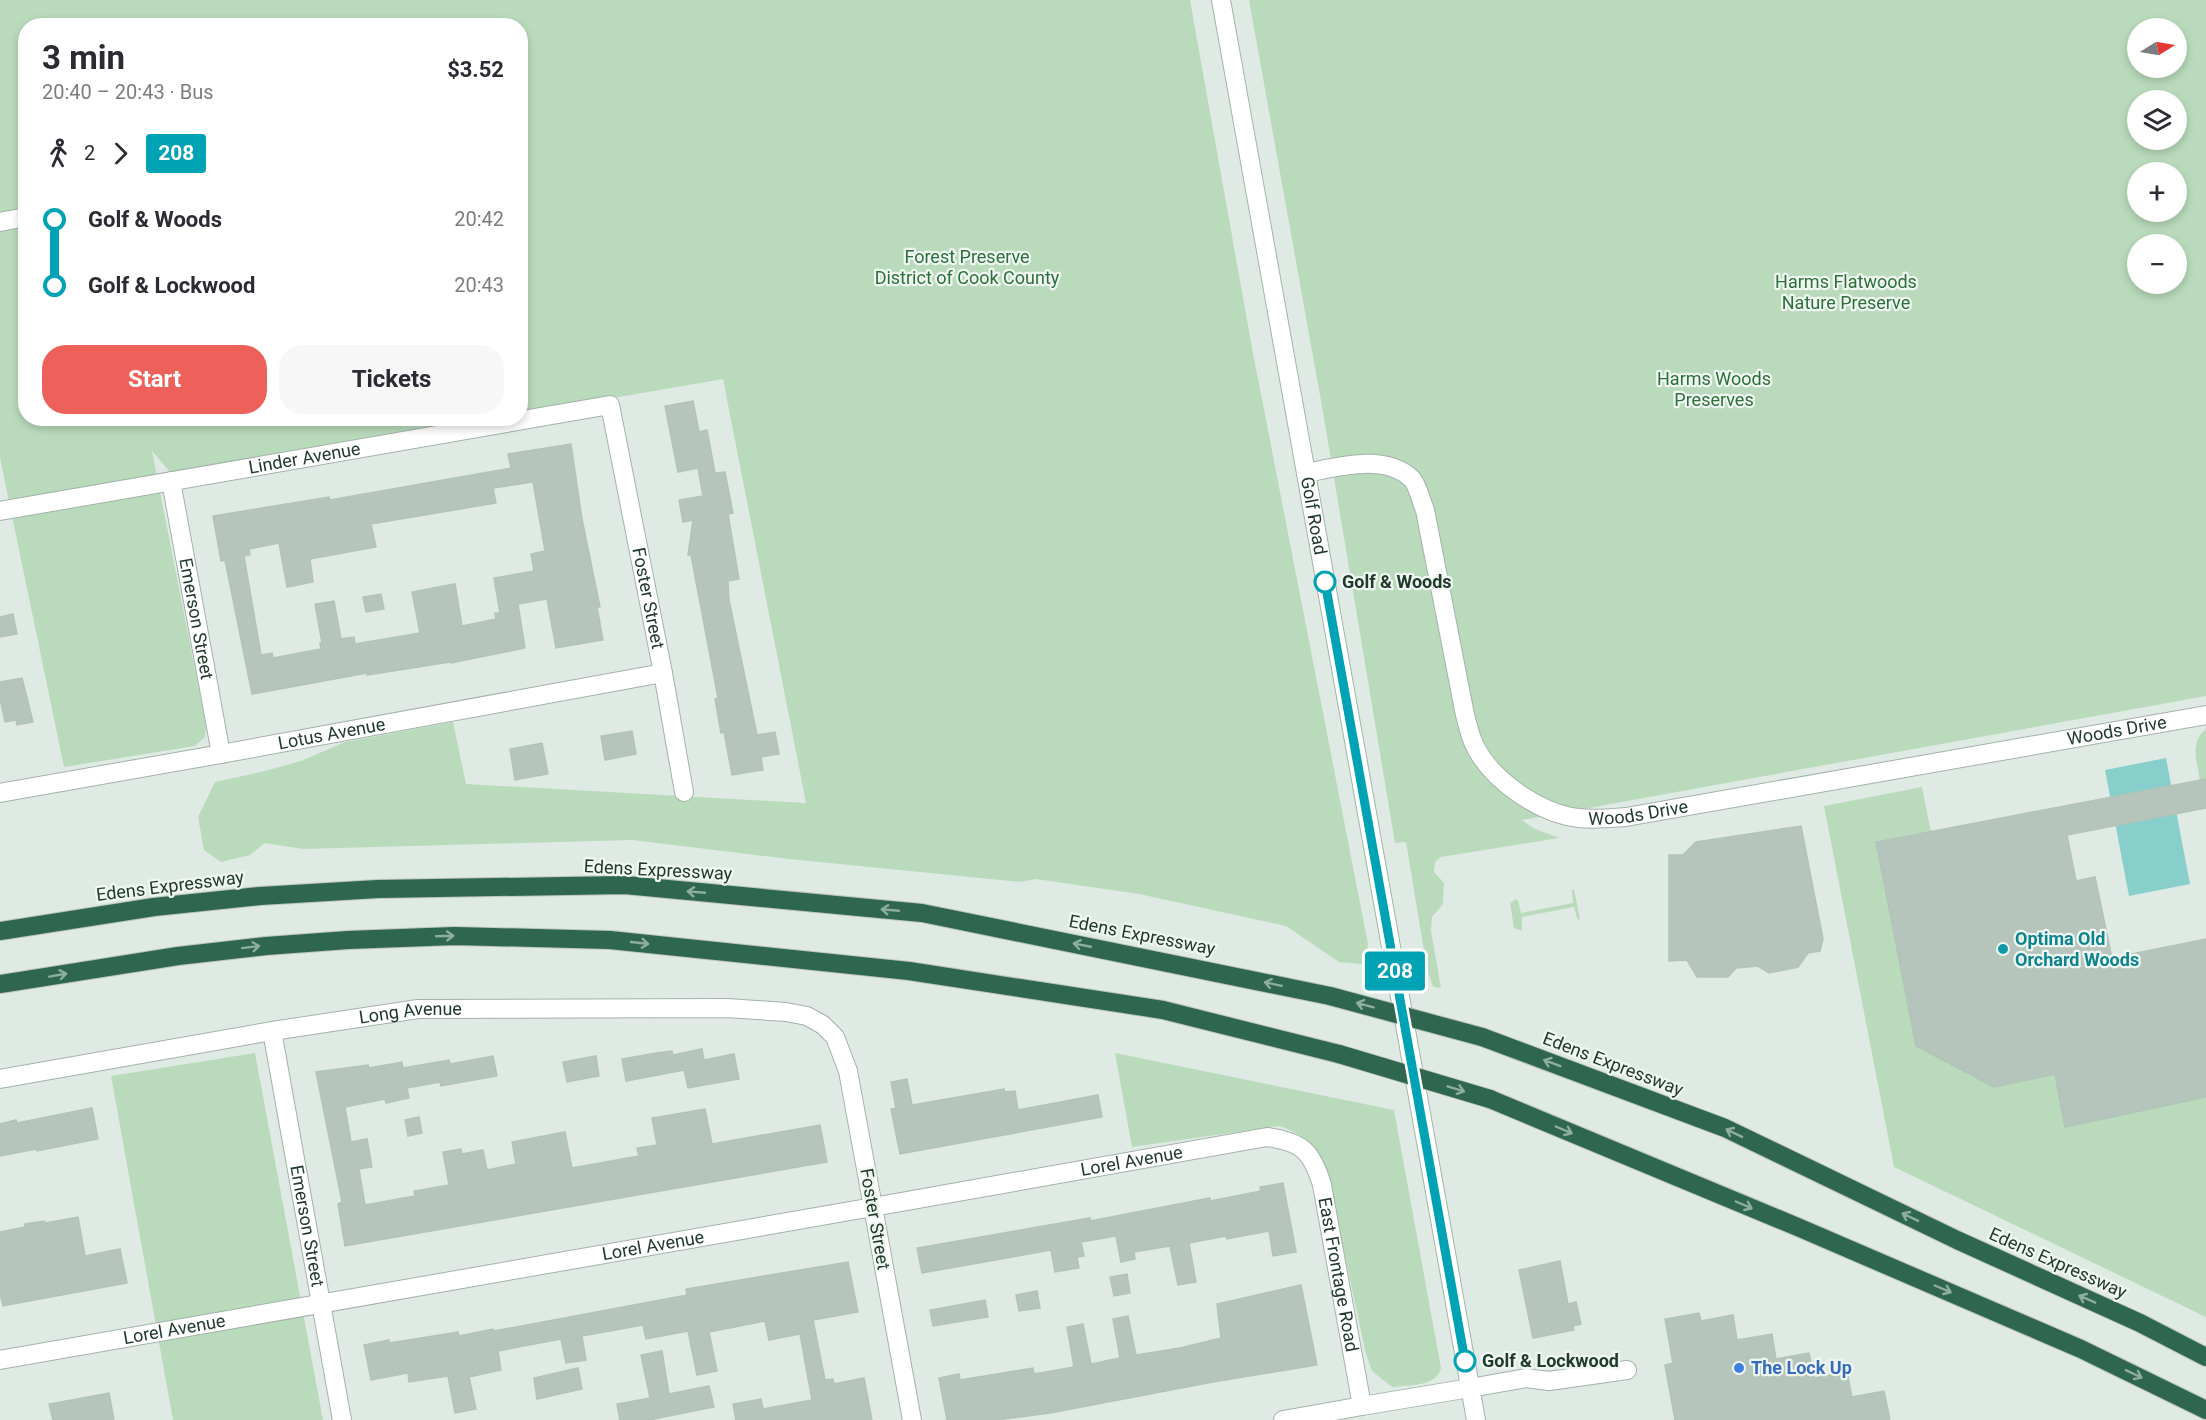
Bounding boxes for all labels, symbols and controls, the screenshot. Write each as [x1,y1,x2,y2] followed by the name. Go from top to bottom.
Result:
[2127,18,2187,78] north arrow
[2127,18,2187,294] map controls
[42,38,125,77] text: 3 min
[447,57,504,82] text: $3.52
[42,80,214,104] text: 20:40 – 20:43 · Bus
[2127,90,2187,150] button: layers
[42,137,75,170] icon: walk
[104,137,137,170] icon: forward
[84,141,95,165] text: 2
[158,141,194,165] text: 208
[2127,162,2187,222] button: +
[88,207,222,232] text: Golf & Woods
[454,207,504,231] text: 20:42
[2127,234,2187,294] button: −
[875,246,1060,288] park label: Forest Preserve District of Cook County
[1775,271,1917,313] park label: Harms Flatwoods Nature Preserve
[88,273,255,298] text: Golf & Lockwood
[454,273,504,297] text: 20:43
[42,345,267,414] button: Start
[279,345,504,414] button: Tickets
[1657,368,1771,410] park label: Harms Woods Preserves
[247,438,362,478] street label: Linder Avenue
[1297,475,1331,556] street label: Golf Road
[628,546,669,651] street label: Foster Street
[175,556,218,681] street label: Emerson Street
[1314,571,1336,593] marker: Golf & Woods
[1342,571,1452,592] place label: Golf & Woods
[2065,711,2168,749] street label: Woods Drive
[276,713,387,753] street label: Lotus Avenue
[1588,795,1690,829] street label: Woods Drive
[583,855,733,884] street label: Edens Expressway
[95,866,245,905] street label: Edens Expressway
[686,886,706,897] one-way arrow
[880,904,900,915] one-way arrow
[1067,910,1217,959] street label: Edens Expressway
[2015,928,2139,970] place label: Optima Old Orchard Woods
[435,930,455,942] one-way arrow
[630,938,650,949] one-way arrow
[1072,939,1092,950] one-way arrow
[240,942,260,953] one-way arrow
[1996,942,2010,956] marker: Optima Old Orchard Woods
[1360,952,1430,990] line badge: 208
[1377,959,1413,983] text: 208
[47,969,67,980] one-way arrow
[1263,977,1282,989] one-way arrow
[357,998,462,1028] street label: Long Avenue
[1356,999,1375,1010] one-way arrow
[1540,1027,1687,1100] street label: Edens Expressway
[1543,1057,1562,1068] one-way arrow
[1446,1084,1465,1095] one-way arrow
[1554,1125,1572,1136] one-way arrow
[1725,1126,1743,1138] one-way arrow
[1079,1141,1184,1180] street label: Lorel Avenue
[286,1163,329,1288] street label: Emerson Street
[856,1166,895,1271] street label: Foster Street
[1314,1196,1363,1353] street label: East Frontage Road
[1734,1200,1752,1211] one-way arrow
[1901,1211,1919,1223] one-way arrow
[1986,1223,2131,1303] street label: Edens Expressway
[600,1226,706,1264] street label: Lorel Avenue
[1933,1284,1951,1295] one-way arrow
[2078,1292,2096,1304] one-way arrow
[122,1310,227,1348] street label: Lorel Avenue
[1454,1350,1476,1372] marker: Golf & Lockwood
[1482,1350,1619,1371] place label: Golf & Lockwood
[1751,1357,1852,1378] place label: The Lock Up
[1732,1361,1746,1375] marker: The Lock Up
[2125,1369,2143,1381] one-way arrow

